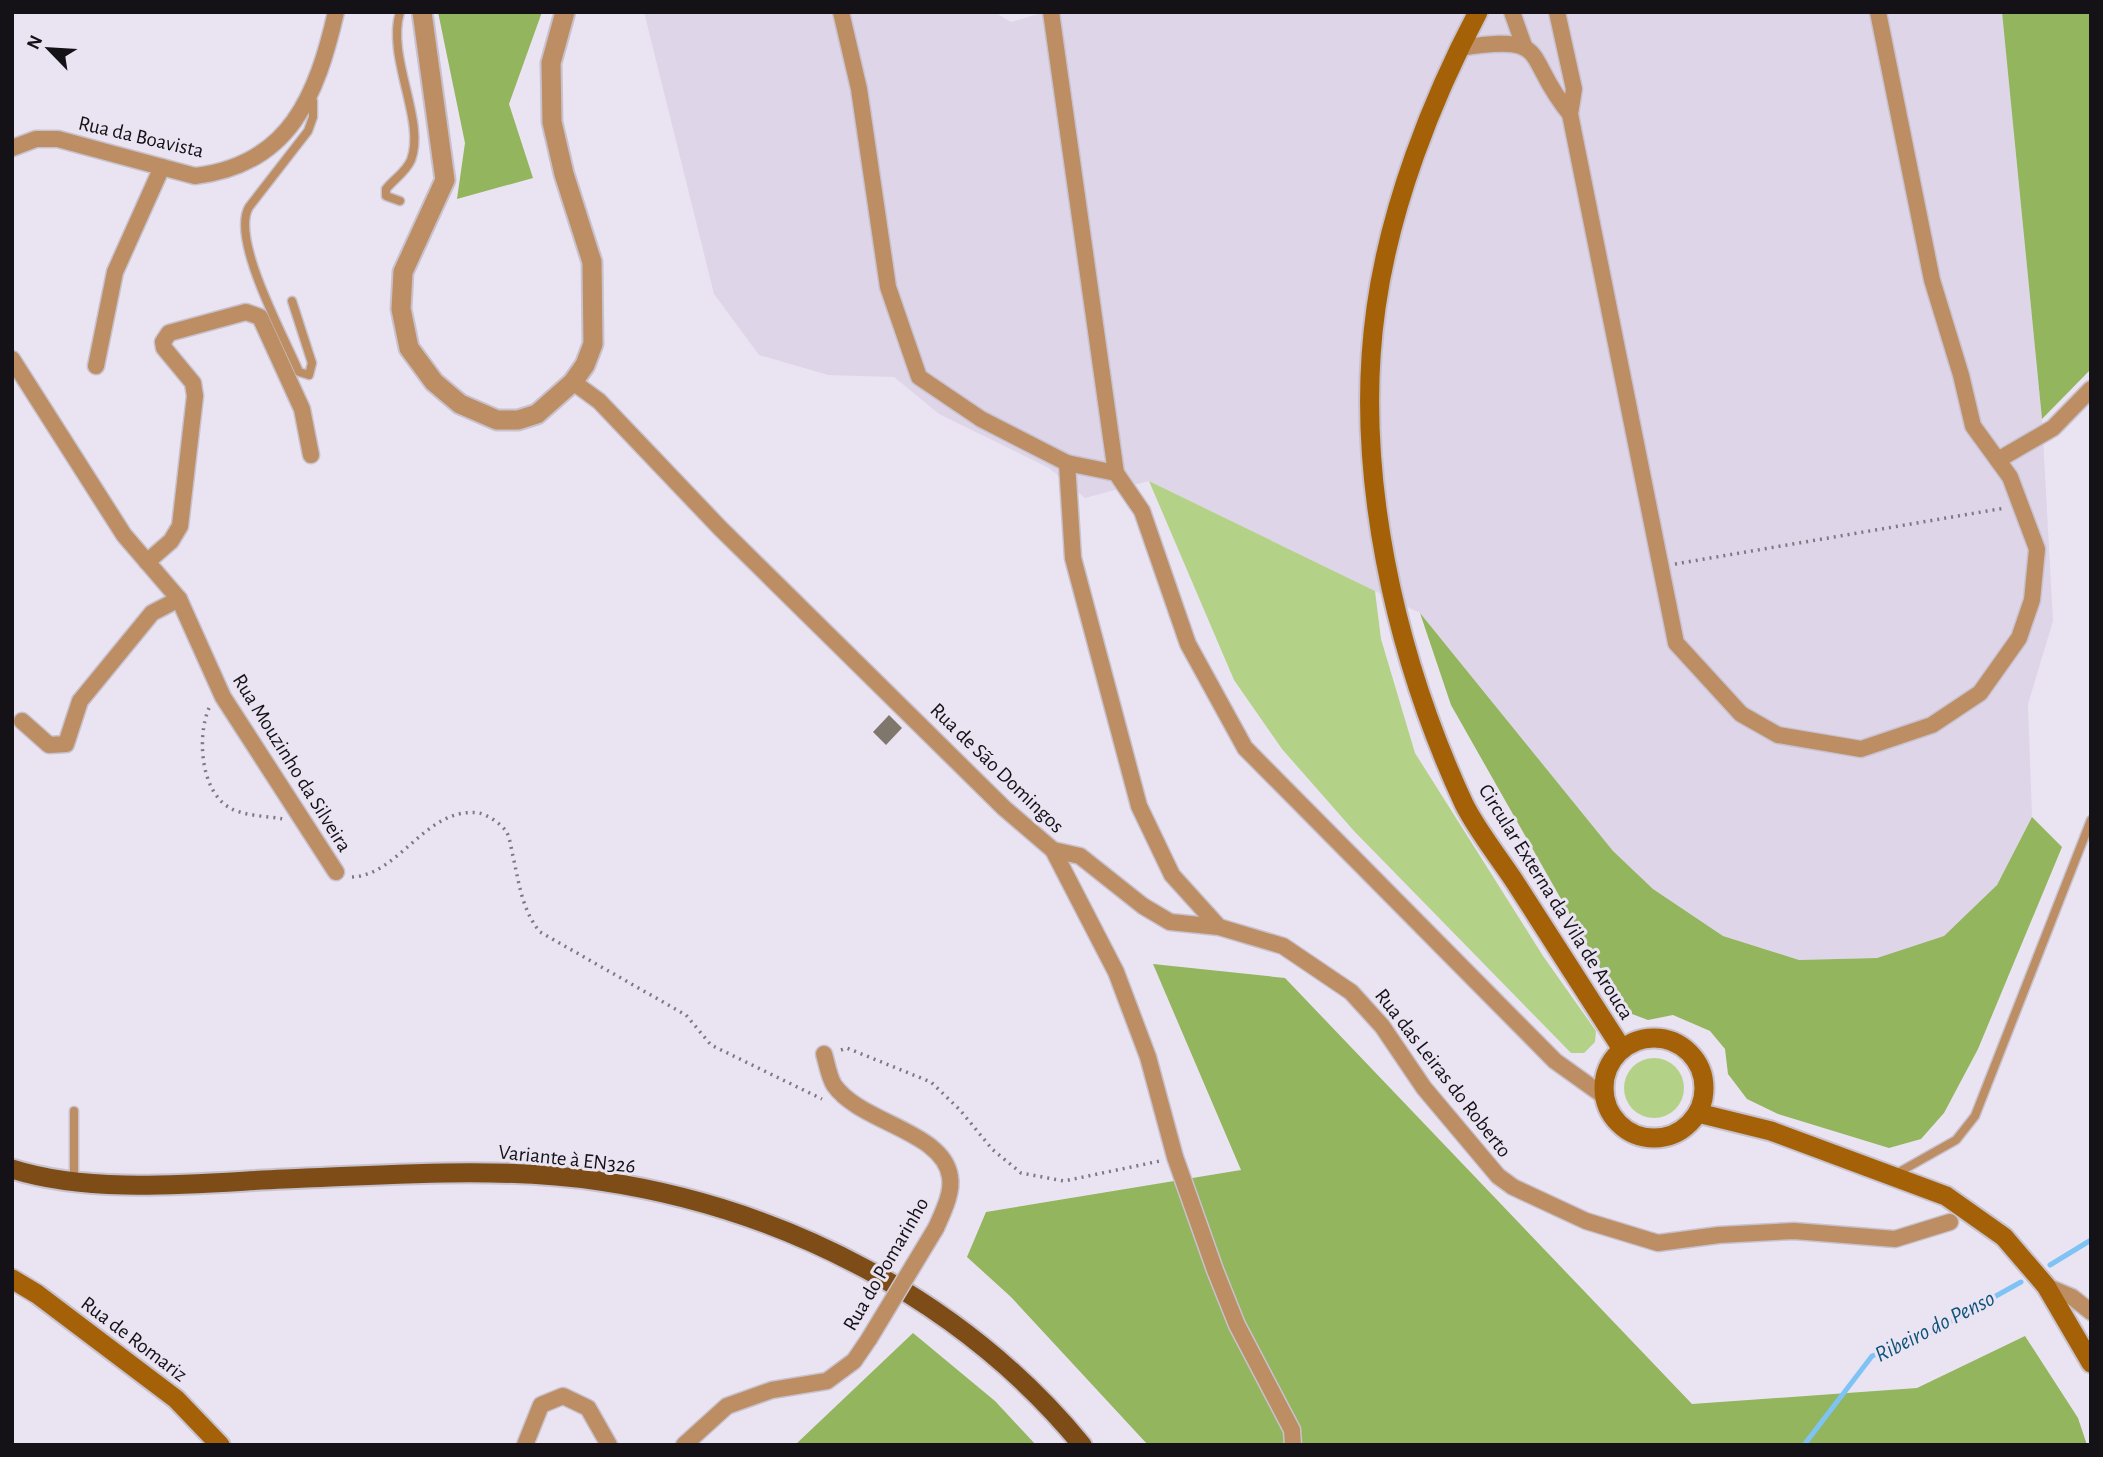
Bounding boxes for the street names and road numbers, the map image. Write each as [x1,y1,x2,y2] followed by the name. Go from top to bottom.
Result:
[76,112,206,162] street label: Rua da Boavista
[229,670,355,856] street label: Rua Mouzinho da Silveira
[926,699,1068,837] street label: Rua de São Domingos
[1475,781,1637,1024] street label: Circular Externa da Vila de Arouca
[1371,985,1515,1161] street label: Rua das Leiras do Roberto
[497,1141,637,1177] street label: Variante à EN326
[839,1194,933,1334] street label: Rua do Pomarinho
[77,1292,191,1386] street label: Rua de Romariz

